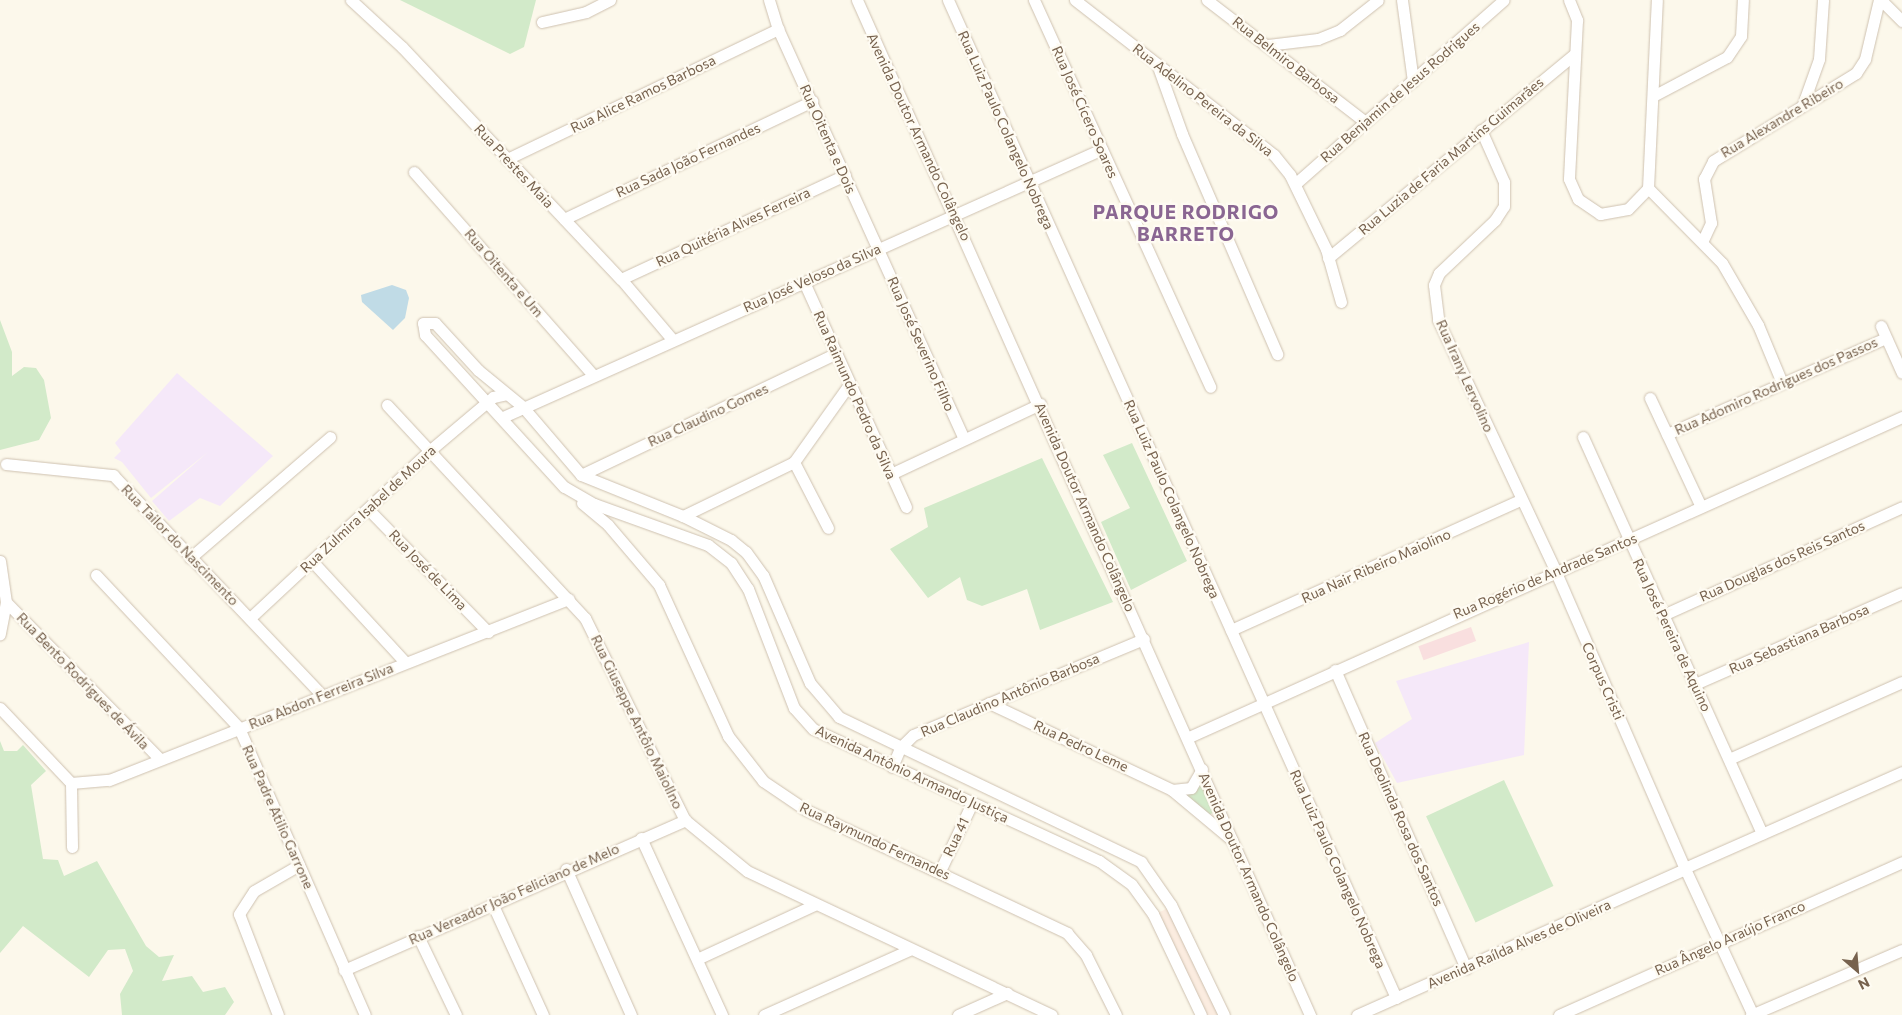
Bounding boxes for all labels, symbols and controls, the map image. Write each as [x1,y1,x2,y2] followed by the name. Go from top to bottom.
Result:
[1229,13,1343,107] street label: Rua Belmiro Barbosa
[1317,18,1483,166] street label: Rua Benjamin de Jesus Rodrigues
[954,28,1058,232] street label: Rua Luiz Paulo Colangelo Nobrega
[863,30,975,244] street label: Avenida Doutor Armando Colângelo
[1129,40,1277,160] street label: Rua Adelino Pereira da Silva
[1048,43,1122,181] street label: Rua José Cícero Soares
[568,52,718,136] street label: Rua Alice Ramos Barbosa
[1355,74,1547,238] street label: Rua Luzia de Faria Martins Guimarães
[1718,75,1846,161] street label: Rua Alexandre Ribeiro
[796,82,860,196] street label: Rua Oitenta e Dois
[613,119,763,201] street label: Rua Sada João Fernandes
[471,121,557,211] street label: Rua Prestes Maia
[653,184,813,270] street label: Rua Quitéria Alves Ferreira
[1091,201,1281,245] district label: PARQUE RODRIGO BARRETO
[461,225,547,321] street label: Rua Oitenta e Um
[741,240,883,316] street label: Rua José Veloso da Silva
[884,274,958,414] street label: Rua José Severino Filho
[810,308,900,482] street label: Rua Raimundo Pedro da Silva
[1433,317,1497,435] street label: Rua Irany Lervolino
[1672,334,1880,438] street label: Rua Adomiro Rodrigues dos Passos
[645,380,771,450] street label: Rua Claudino Gomes
[1120,397,1224,601] street label: Rua Luiz Paulo Colangelo Nobrega
[1031,400,1139,614] street label: Avenida Doutor Armando Colângelo
[297,442,439,576] street label: Rua Zulmira Isabel de Moura
[118,481,242,609] street label: Rua Tailor do Nascimento
[1697,517,1867,605] street label: Rua Douglas dos Reis Santos
[1299,525,1453,607] street label: Rua Nair Ribeiro Maiolino
[385,526,471,614] street label: Rua José de Lima
[1451,530,1639,622] street label: Rua Rogério de Andrade Santos
[1629,556,1715,714] street label: Rua José Pereira de Aquino
[1726,601,1872,677] street label: Rua Sebastiana Barbosa
[13,609,153,753] street label: Rua Bento Rodrigues de Ávila
[587,632,687,812] street label: Rua Giuseppe Antôio Maiollno
[1578,640,1628,722] street label: Corpus Cristi
[918,650,1102,740] street label: Rua Claudino Antônio Barbosa
[246,659,396,733] street label: Rua Abdon Ferreira Silva
[1031,717,1131,775] street label: Rua Pedro Leme
[813,722,1011,826] street label: Avenida Antônio Armando Justiça
[1355,729,1447,909] street label: Rua Deolinda Rosa dos Santos
[239,742,317,892] street label: Rua Padre Atilio Garrone
[1286,767,1390,971] street label: Rua Luiz Paulo Colangelo Nobrega
[1195,770,1303,984] street label: Avenida Doutor Armando Colângelo
[797,799,953,883] street label: Rua Raymundo Fernandes
[939,815,973,859] street label: Rua 41
[406,840,622,948] street label: Rua Vereador João Feliciano de Melo
[1425,896,1613,992] street label: Avenida Raílda Alves de Oliveira
[1652,897,1808,979] street label: Rua Ângelo Araújo Franco
[1832,945,1882,995] north arrow
[1856,974,1873,994] text: N

